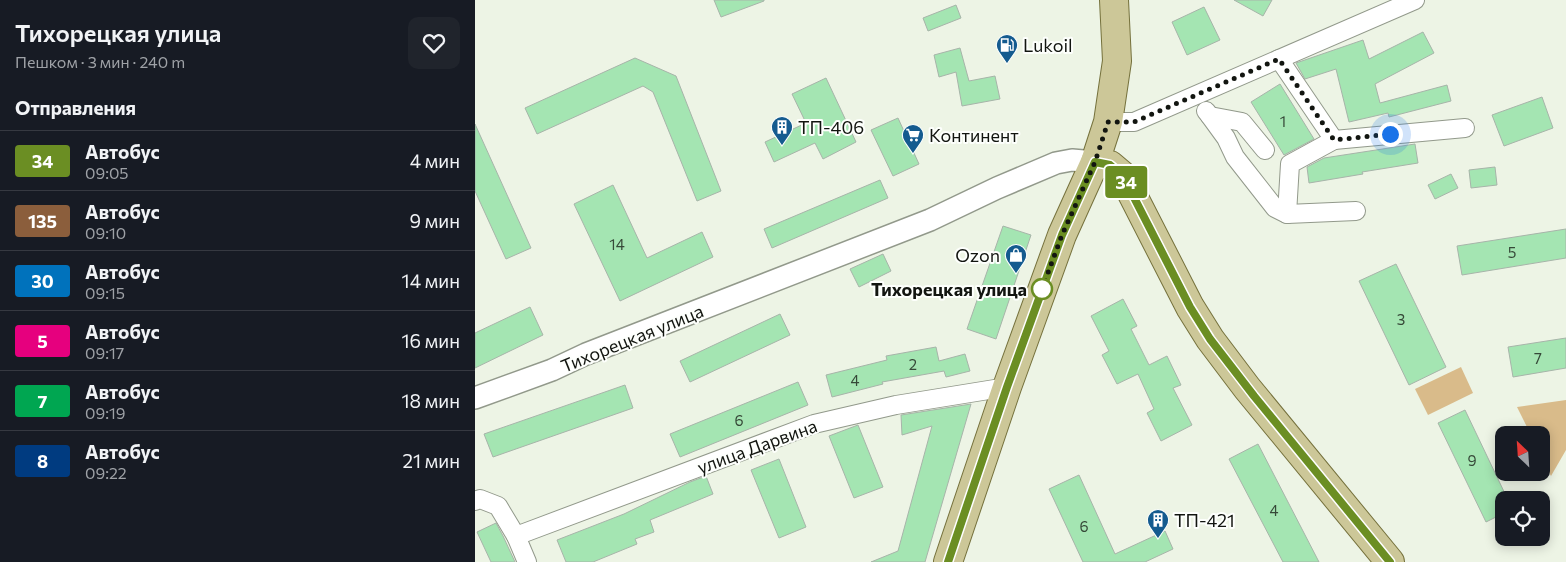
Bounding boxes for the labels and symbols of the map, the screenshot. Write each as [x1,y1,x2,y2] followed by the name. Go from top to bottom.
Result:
[995,33,1019,64] fuel station icon: Lukoil
[1023,34,1073,56] place label: Lukoil
[1280,112,1286,130] house number: 1
[770,115,794,146] building icon: ТП-406
[798,116,864,138] place label: ТП-406
[1378,122,1403,147] your location
[901,123,925,154] supermarket icon: Континент
[929,124,1019,146] place label: Континент
[1103,166,1149,198] line badge: 34
[609,235,625,253] house number: 14
[1004,243,1028,274] shop icon: Ozon
[1508,243,1516,261] house number: 5
[955,244,1000,266] place label: Ozon
[871,278,1027,300] place label: Тихорецкая улица
[1031,278,1053,300] marker: Тихорецкая улица
[557,299,707,377] street label: Тихорецкая улица
[1397,310,1405,328] house number: 3
[1534,349,1542,367] house number: 7
[909,355,917,373] house number: 2
[851,371,860,389] house number: 4
[734,411,744,429] house number: 6
[694,414,820,478] street label: улица Дарвина
[1495,426,1550,481] north arrow
[1467,451,1477,469] house number: 9
[1270,501,1279,519] house number: 4
[1146,508,1170,539] building icon: ТП-421
[1174,509,1235,531] place label: ТП-421
[1079,517,1089,535] house number: 6

